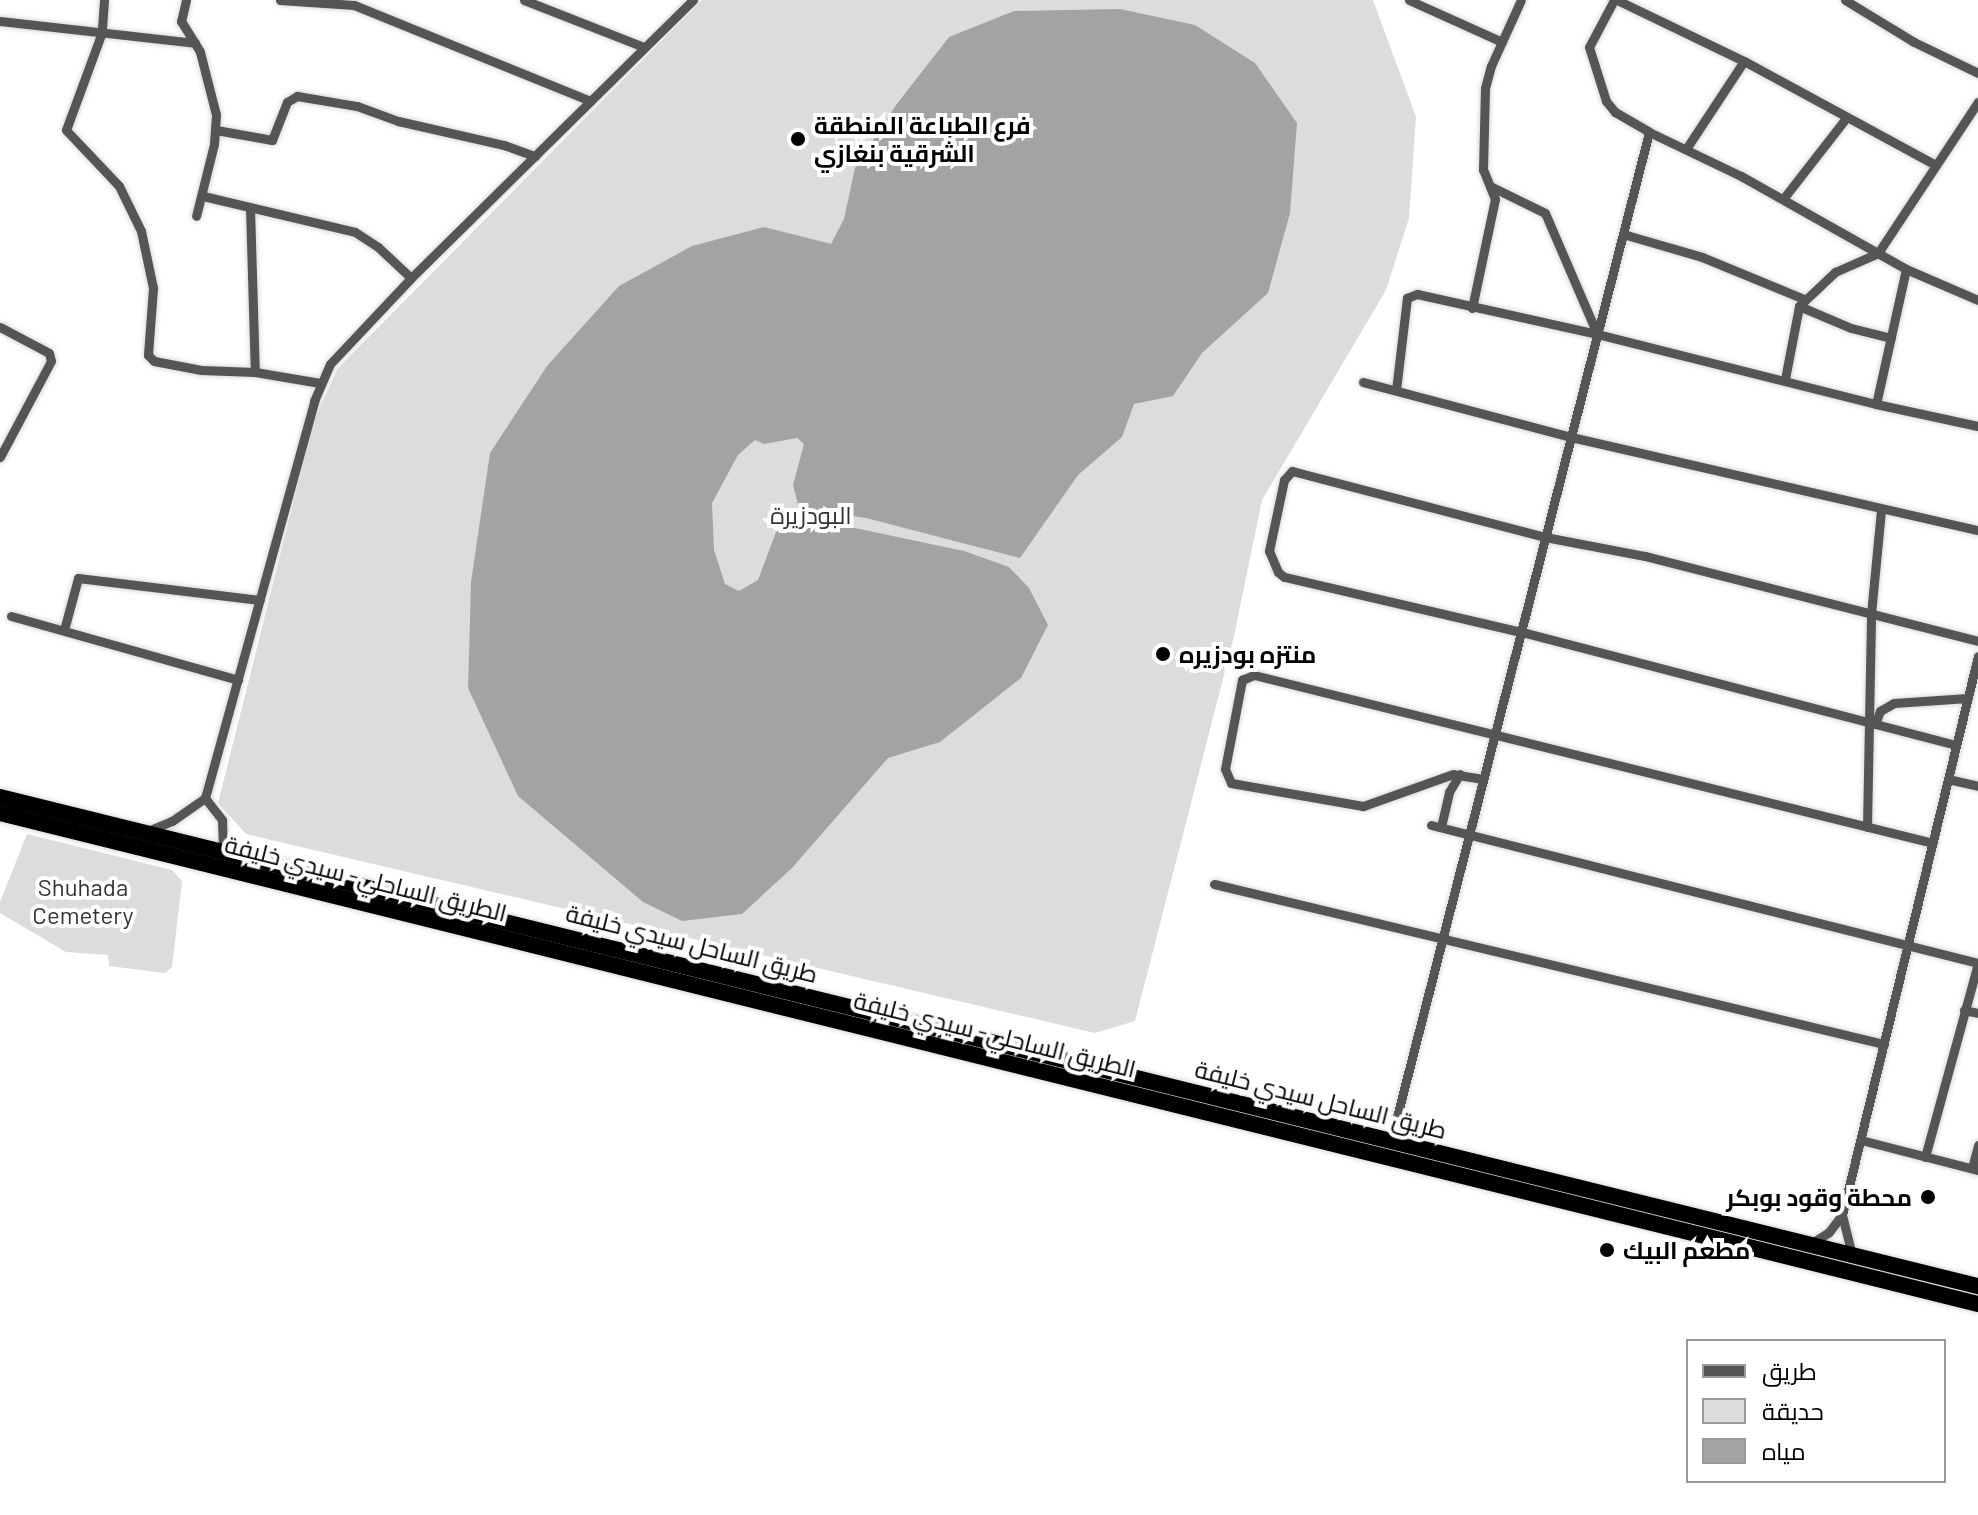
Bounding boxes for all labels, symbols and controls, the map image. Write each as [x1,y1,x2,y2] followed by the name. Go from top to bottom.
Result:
[814,111,1031,167] place label: فرع الطباعة المنطقة الشرقية بنغازي
[789,130,807,148] marker: فرع الطباعة المنطقة الشرقية بنغازي
[770,501,852,529] park label: البودزيرة
[1179,640,1316,668] place label: منتزه بودزيره
[1154,645,1172,663] marker: منتزه بودزيره
[222,829,510,927] street label: الطريق الساحلي- سيدي خليفة
[32,873,134,929] park label: Shuhada Cemetery
[563,898,821,988] street label: طريق الساحل سيدي خليفة
[851,985,1139,1083] street label: الطريق الساحلي- سيدي خليفة
[1192,1054,1450,1144] street label: طريق الساحل سيدي خليفة
[1726,1183,1912,1211] place label: محطة وقود بوبكر
[1919,1188,1937,1206] marker: محطة وقود بوبكر
[1623,1236,1750,1264] place label: مطعم البيك
[1598,1241,1616,1259] marker: مطعم البيك
[1686,1339,1946,1483] legend
[1762,1356,1817,1385] text: طريق
[1762,1396,1824,1425] text: حديقة
[1762,1436,1806,1465] text: مياه

